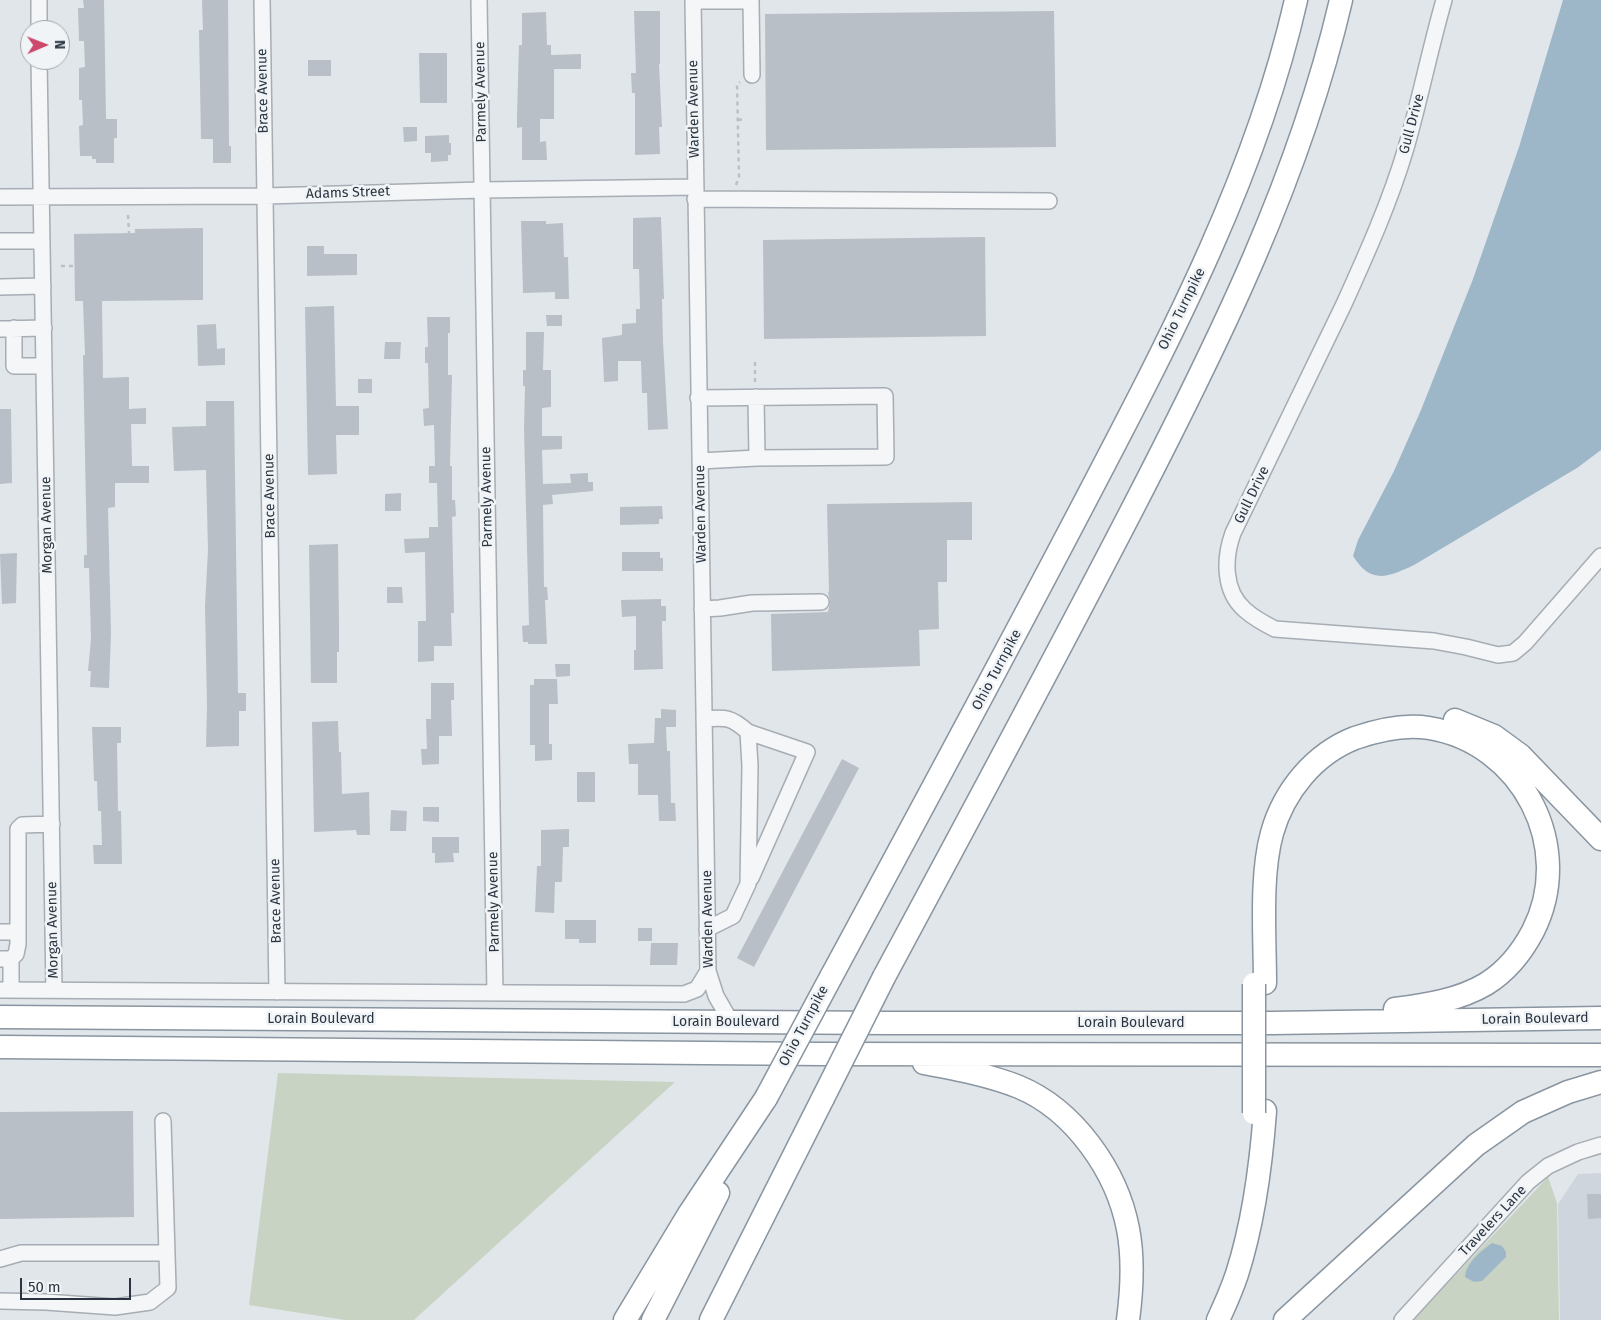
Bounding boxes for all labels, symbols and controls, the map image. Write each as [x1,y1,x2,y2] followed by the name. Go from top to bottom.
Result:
[20,20,70,70] north arrow
[51,40,68,50] text: N
[472,41,490,143] street label: Parmely Avenue
[254,48,272,134] street label: Brace Avenue
[685,60,703,158] street label: Warden Avenue
[1396,92,1428,156] street label: Gull Drive
[306,183,390,203] street label: Adams Street
[1155,265,1209,353] street label: Ohio Turnpike
[478,446,496,548] street label: Parmely Avenue
[261,453,279,539] street label: Brace Avenue
[1231,464,1273,526] street label: Gull Drive
[692,465,710,563] street label: Warden Avenue
[38,476,56,574] street label: Morgan Avenue
[969,627,1025,713] street label: Ohio Turnpike
[485,851,503,953] street label: Parmely Avenue
[267,858,285,944] street label: Brace Avenue
[699,870,717,968] street label: Warden Avenue
[44,881,62,979] street label: Morgan Avenue
[776,983,832,1069] street label: Ohio Turnpike
[1481,1010,1589,1028] street label: Lorain Boulevard
[267,1011,375,1027] street label: Lorain Boulevard
[672,1014,780,1030] street label: Lorain Boulevard
[1077,1015,1185,1031] street label: Lorain Boulevard
[1456,1182,1530,1260] street label: Travelers Lane
[22,1268,134,1300] scale bar
[28,1278,61,1296] text: 50 m

